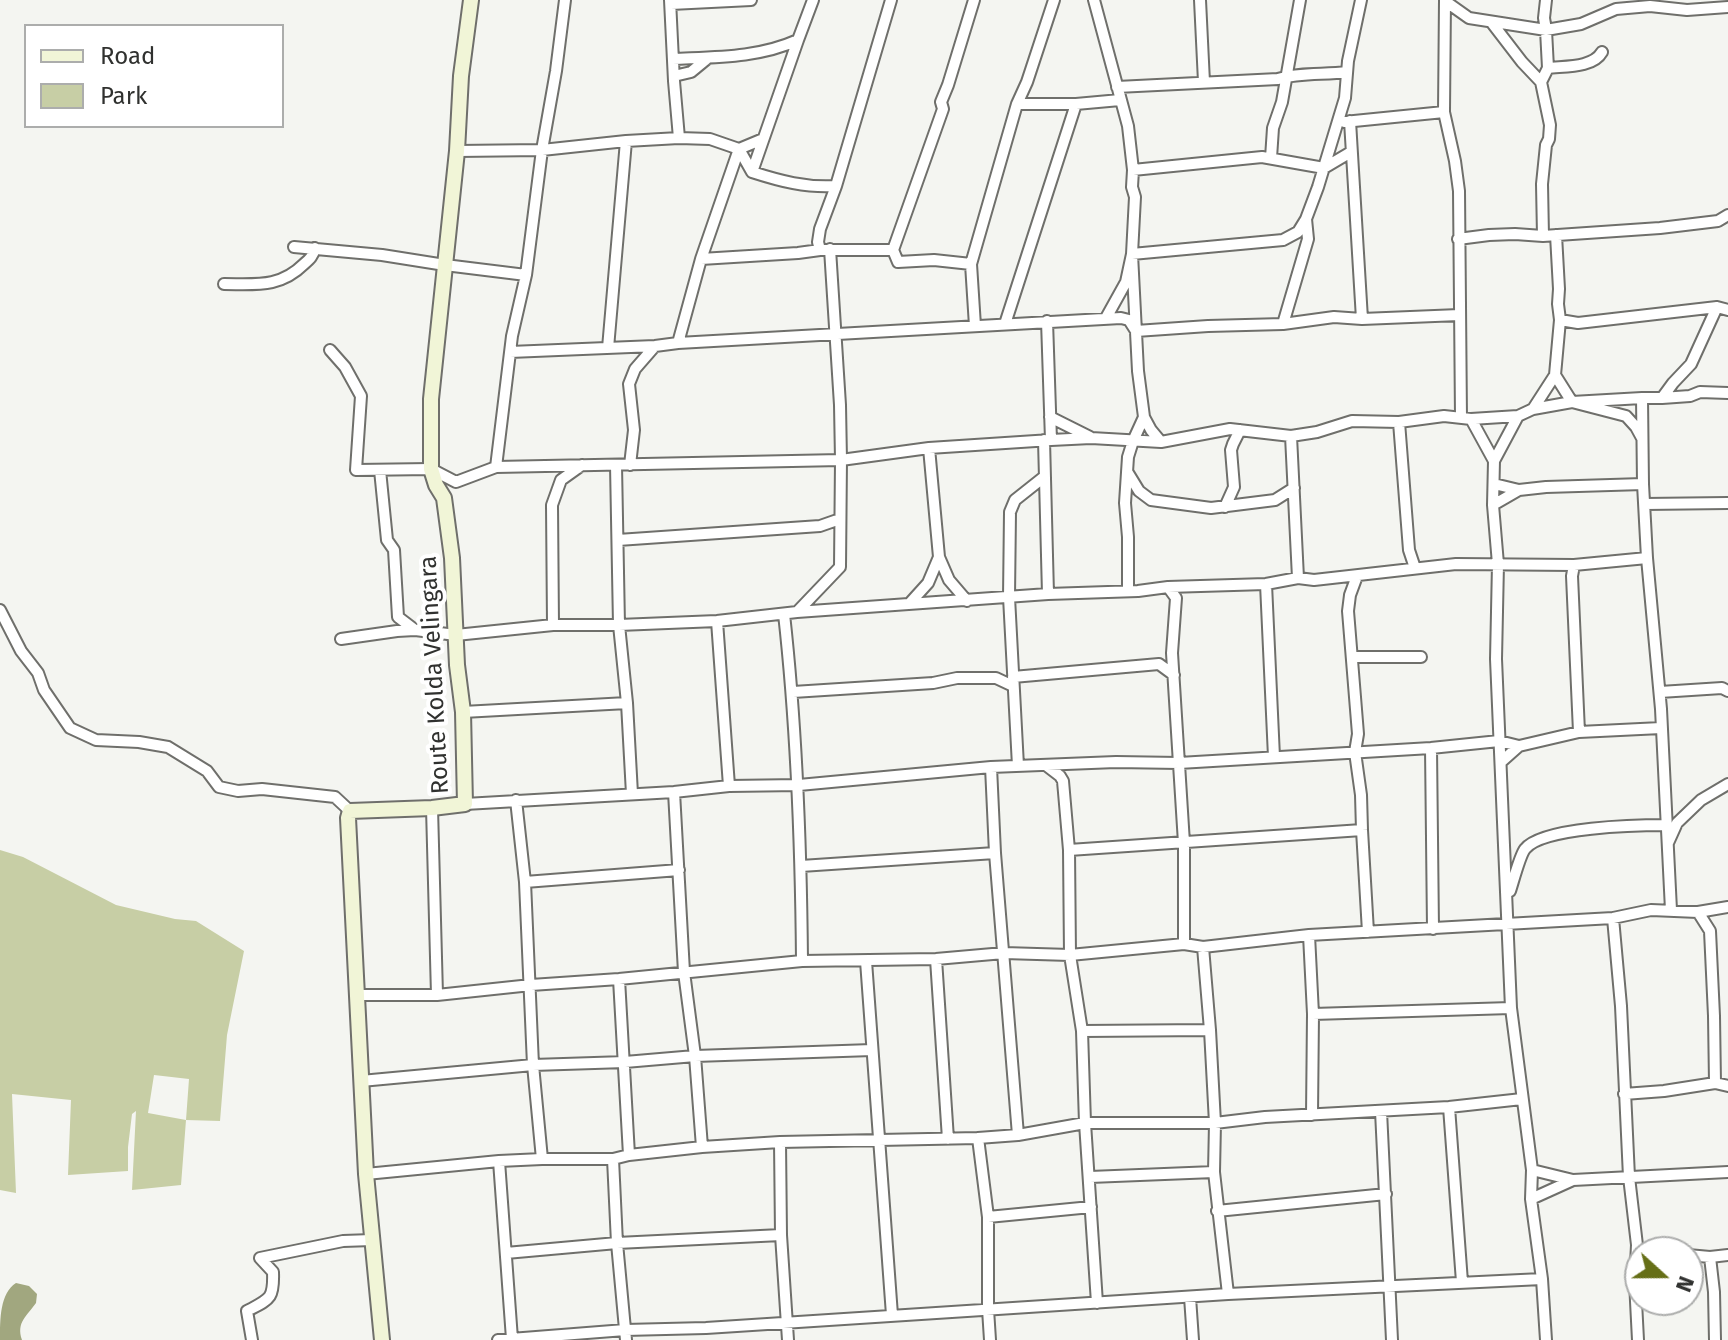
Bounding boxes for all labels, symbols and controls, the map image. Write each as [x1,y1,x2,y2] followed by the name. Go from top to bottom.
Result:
[24,24,284,128] legend
[100,42,155,70] text: Road
[100,82,147,110] text: Park
[414,555,456,795] street label: Route Kolda Velingara
[1624,1236,1704,1316] north arrow
[1670,1272,1700,1296] text: N

